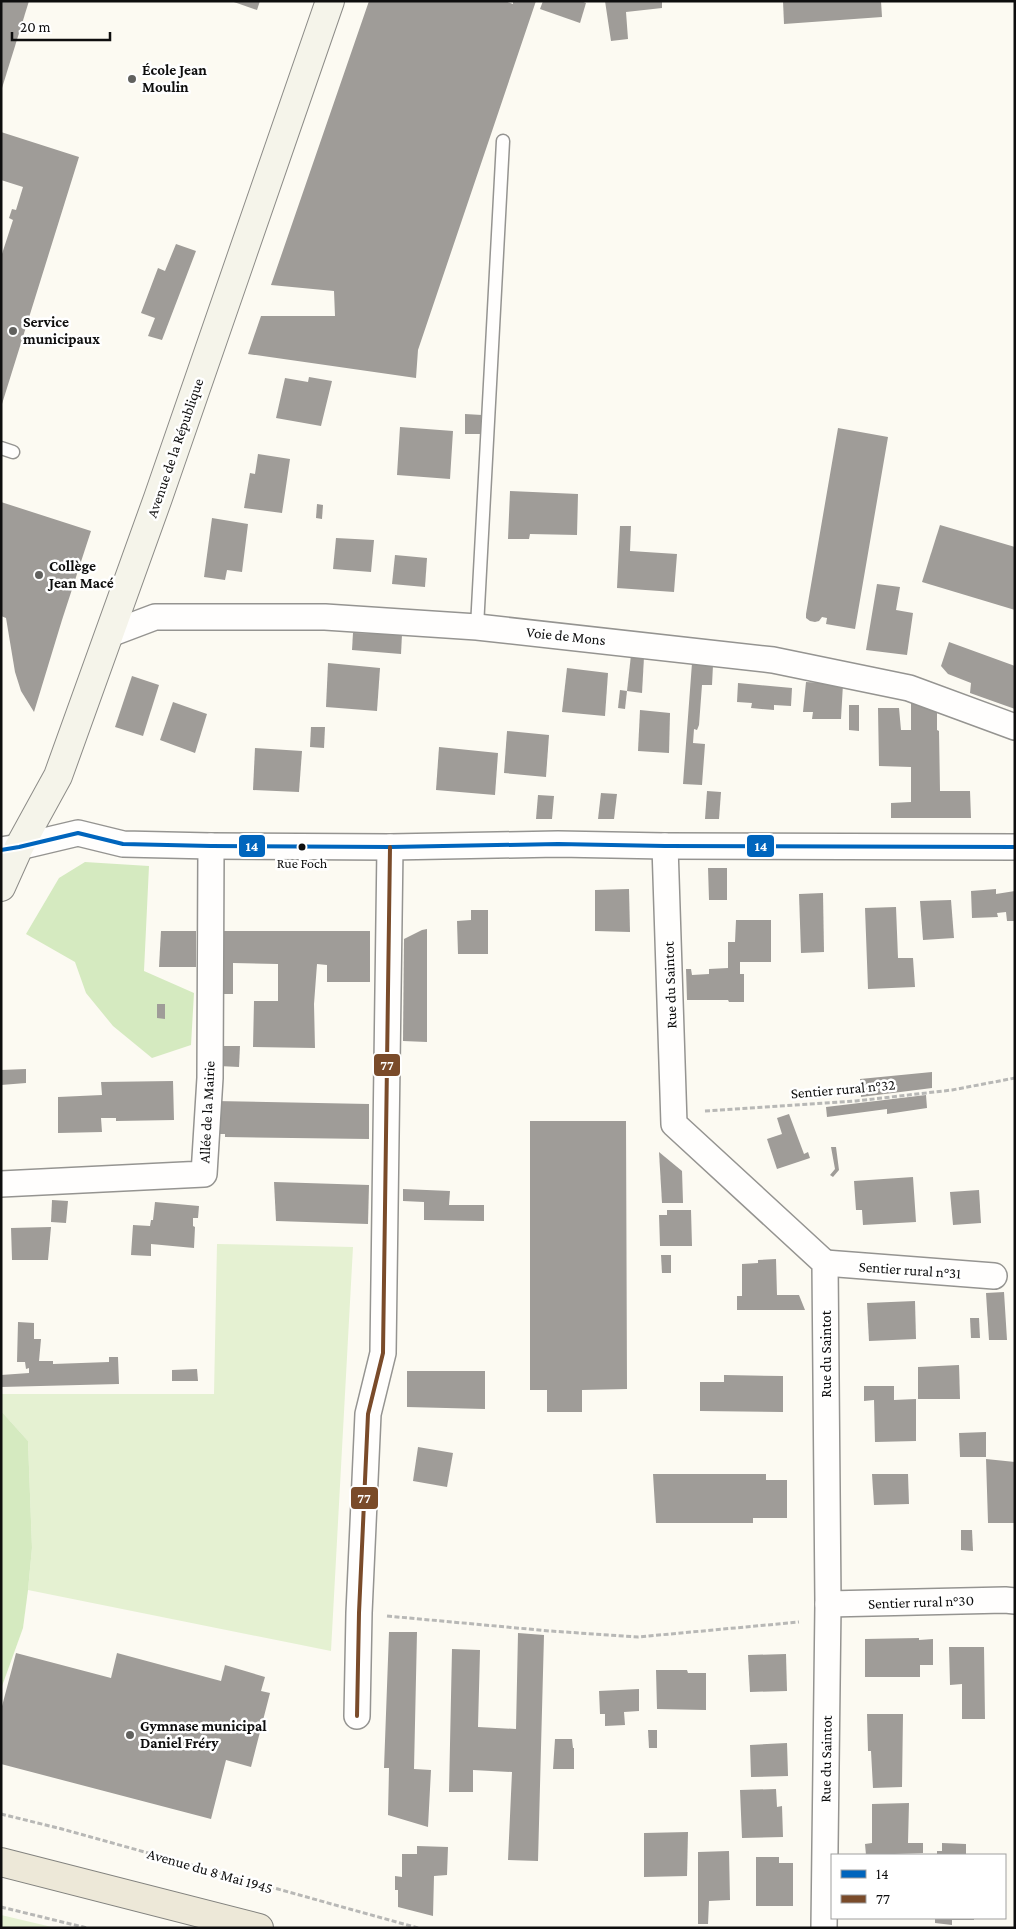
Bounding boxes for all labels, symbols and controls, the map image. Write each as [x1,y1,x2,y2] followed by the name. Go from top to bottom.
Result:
[12,10,110,42] scale bar
[20,19,51,35] text: 20 m
[142,62,207,95] place label: École Jean Moulin
[126,73,138,85] marker: École Jean Moulin
[23,314,100,347] place label: Service municipaux
[7,325,19,337] marker: Service municipaux
[144,376,207,520] street label: Avenue de la République
[47,558,114,591] place label: Collège Jean Macé
[33,569,45,581] marker: Collège Jean Macé
[525,624,607,648] street label: Voie de Mons
[238,834,266,858] line badge: 14
[746,834,775,858] line badge: 14
[246,838,259,854] text: 14
[755,838,768,854] text: 14
[297,842,307,852] marker: Rue Foch
[277,855,328,871] place label: Rue Foch
[660,940,680,1029] street label: Rue du Saintot
[373,1053,401,1077] line badge: 77
[380,1057,394,1073] text: 77
[196,1060,218,1164] street label: Allée de la Mairie
[790,1076,896,1102] street label: Sentier rural n°32
[858,1258,962,1282] street label: Sentier rural n°31
[818,1309,834,1398] street label: Rue du Saintot
[350,1486,379,1510] line badge: 77
[357,1490,371,1506] text: 77
[868,1592,974,1612] street label: Sentier rural n°30
[817,1714,835,1803] street label: Rue du Saintot
[140,1718,267,1751] place label: Gymnase municipal Daniel Fréry
[124,1729,136,1741] marker: Gymnase municipal Daniel Fréry
[145,1845,275,1897] street label: Avenue du 8 Mai 1945
[831,1854,1006,1919] legend
[876,1866,889,1882] text: 14
[876,1891,890,1907] text: 77

